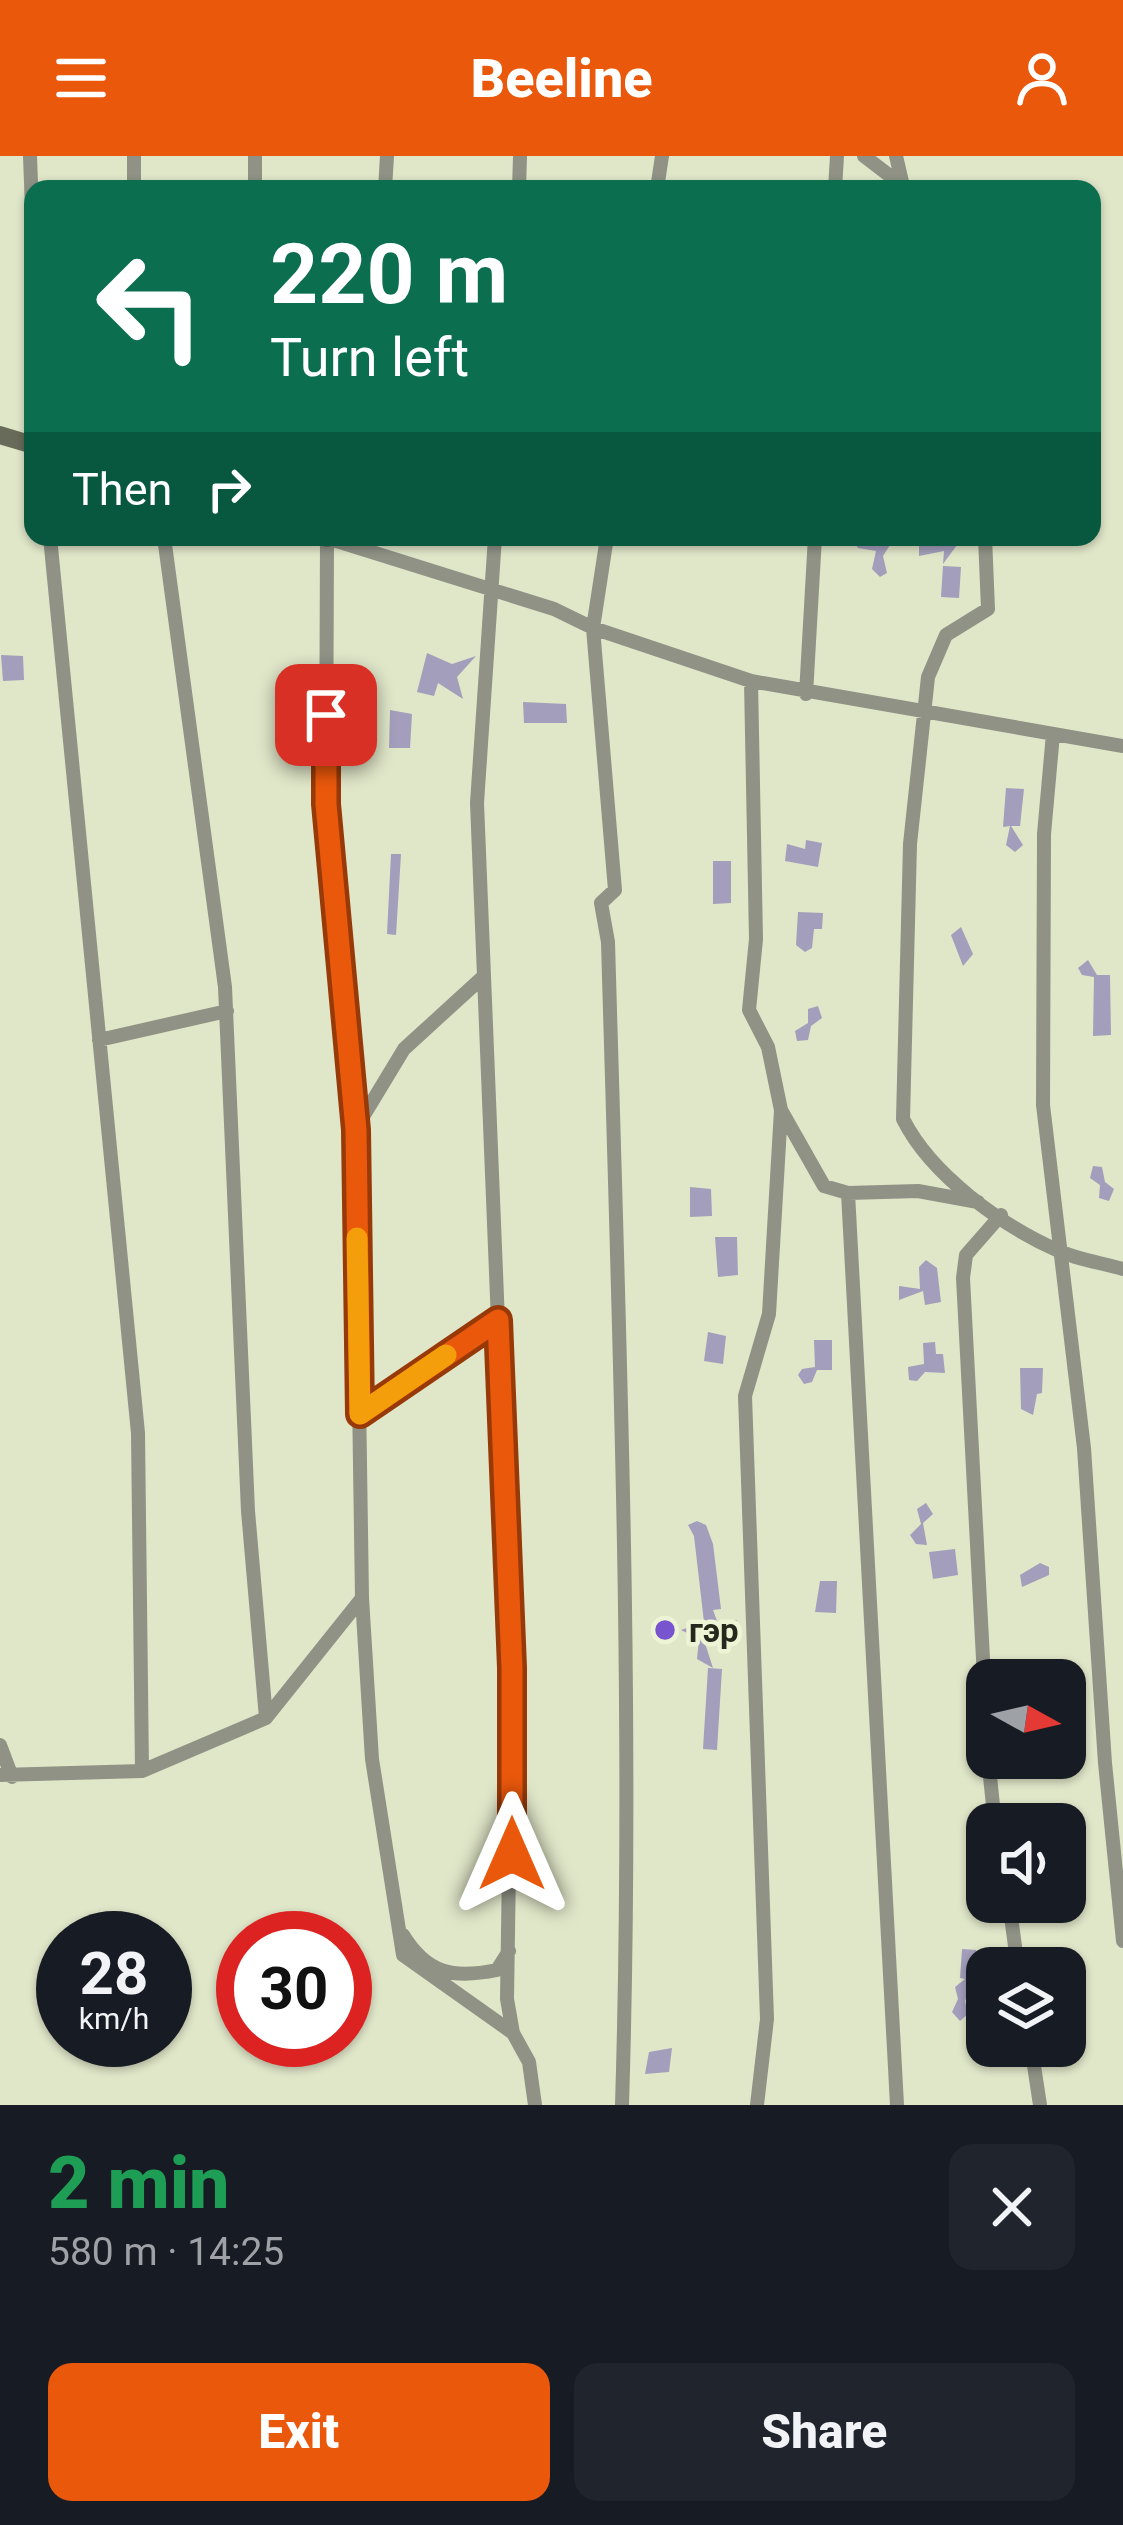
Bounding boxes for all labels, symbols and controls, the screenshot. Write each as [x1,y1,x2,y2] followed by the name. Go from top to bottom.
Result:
[48,45,114,111] icon: menu
[1009,45,1075,111] icon: person
[470,47,653,110] text: Beeline
[270,225,508,324] text: 220 m
[72,228,228,384] icon: left
[270,326,469,389] text: Turn left
[196,456,262,522] icon: right
[72,463,172,516] text: Then
[275,664,377,766] pin
[293,682,359,748] icon: arrive
[689,1611,739,1650] place label: гэр
[652,1617,678,1643] marker: гэр
[966,1659,1086,1779] north arrow
[966,1659,1086,2067] map controls
[449,1791,575,1917] position arrow
[966,1803,1086,1923] button: sound
[216,1911,372,2067] speed limit sign: 30
[80,1938,148,2009] text: 28
[966,1947,1086,2067] button: layers
[79,2001,149,2036] text: km/h
[48,2141,230,2226] text: 2 min
[949,2144,1075,2270] button: close
[48,2229,284,2275] text: 580 m · 14:25
[48,2363,550,2501] button: Exit
[574,2363,1075,2501] button: Share

